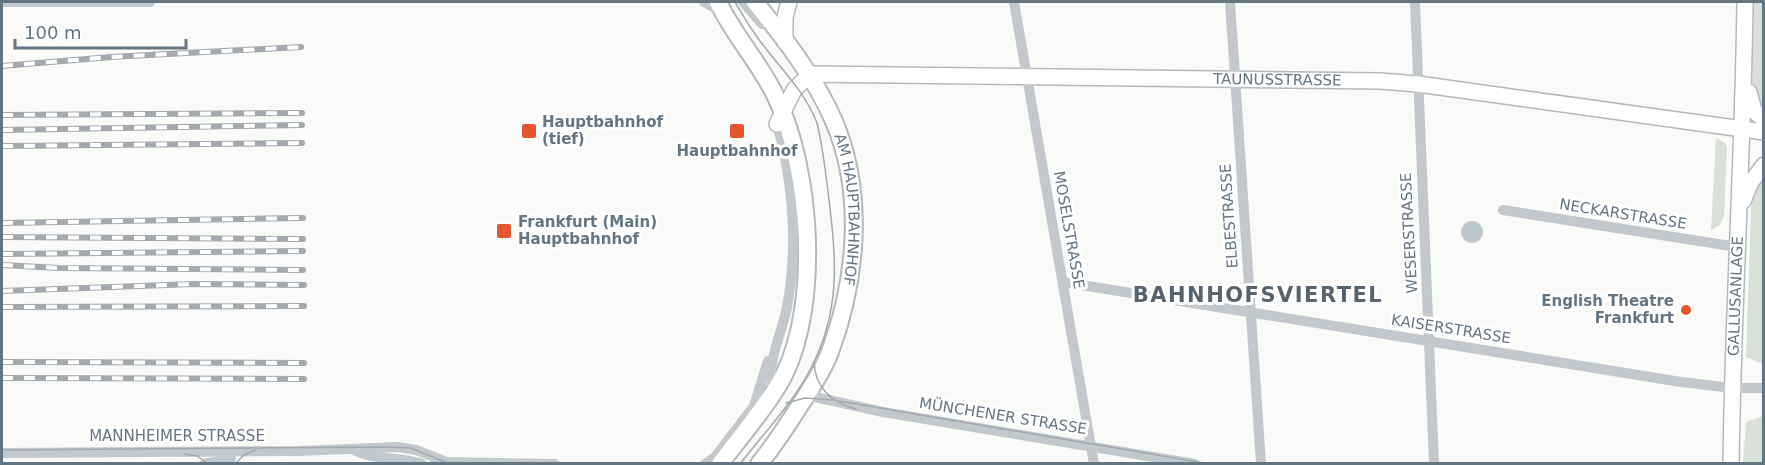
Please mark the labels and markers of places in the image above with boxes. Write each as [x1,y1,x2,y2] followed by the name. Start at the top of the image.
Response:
[542,113,663,148] place label: Hauptbahnhof (tief)
[520,122,538,140] marker: Hauptbahnhof (tief)
[728,122,746,140] marker: Hauptbahnhof
[677,142,798,160] place label: Hauptbahnhof
[518,213,657,248] place label: Frankfurt (Main) Hauptbahnhof
[495,222,513,240] marker: Frankfurt (Main) Hauptbahnhof
[1541,292,1674,327] place label: English Theatre Frankfurt
[1679,303,1693,317] marker: English Theatre Frankfurt

